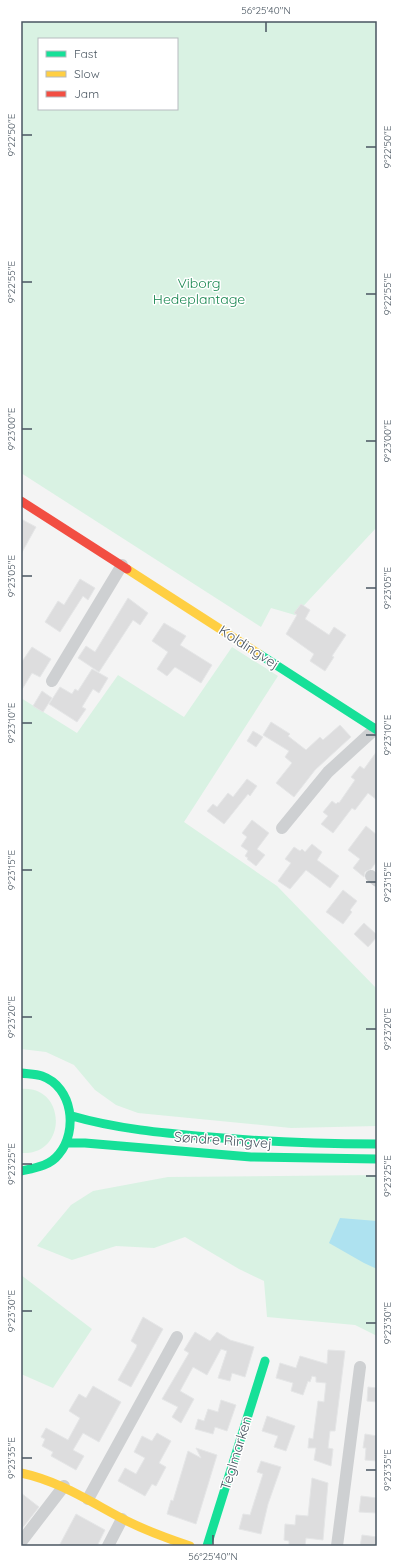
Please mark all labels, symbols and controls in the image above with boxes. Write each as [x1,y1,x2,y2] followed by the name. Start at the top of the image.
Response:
[241,4,291,17] text: 56°25'40"N
[38,38,178,110] legend
[74,46,98,61] text: Fast
[74,66,100,81] text: Slow
[74,86,99,101] text: Jam
[5,113,18,156] text: 9°22'50"E
[381,125,394,168] text: 9°22'50"E
[5,261,18,303] text: 9°22'55"E
[381,273,394,315] text: 9°22'55"E
[153,274,245,308] park label: Viborg Hedeplantage
[5,407,18,451] text: 9°23'00"E
[381,419,394,463] text: 9°23'00"E
[5,554,18,597] text: 9°23'05"E
[381,566,394,609] text: 9°23'05"E
[216,621,282,673] street label: Koldingvej
[5,702,18,743] text: 9°23'10"E
[381,714,394,755] text: 9°23'10"E
[5,850,18,890] text: 9°23'15"E
[381,862,394,902] text: 9°23'15"E
[5,995,18,1038] text: 9°23'20"E
[381,1007,394,1050] text: 9°23'20"E
[174,1128,272,1152] street label: Søndre Ringvej
[5,1143,18,1185] text: 9°23'25"E
[381,1155,394,1197] text: 9°23'25"E
[5,1290,18,1332] text: 9°23'30"E
[381,1302,394,1344] text: 9°23'30"E
[216,1414,256,1492] street label: Teglmarken
[5,1437,18,1479] text: 9°23'35"E
[381,1449,394,1491] text: 9°23'35"E
[188,1550,238,1563] text: 56°25'40"N

